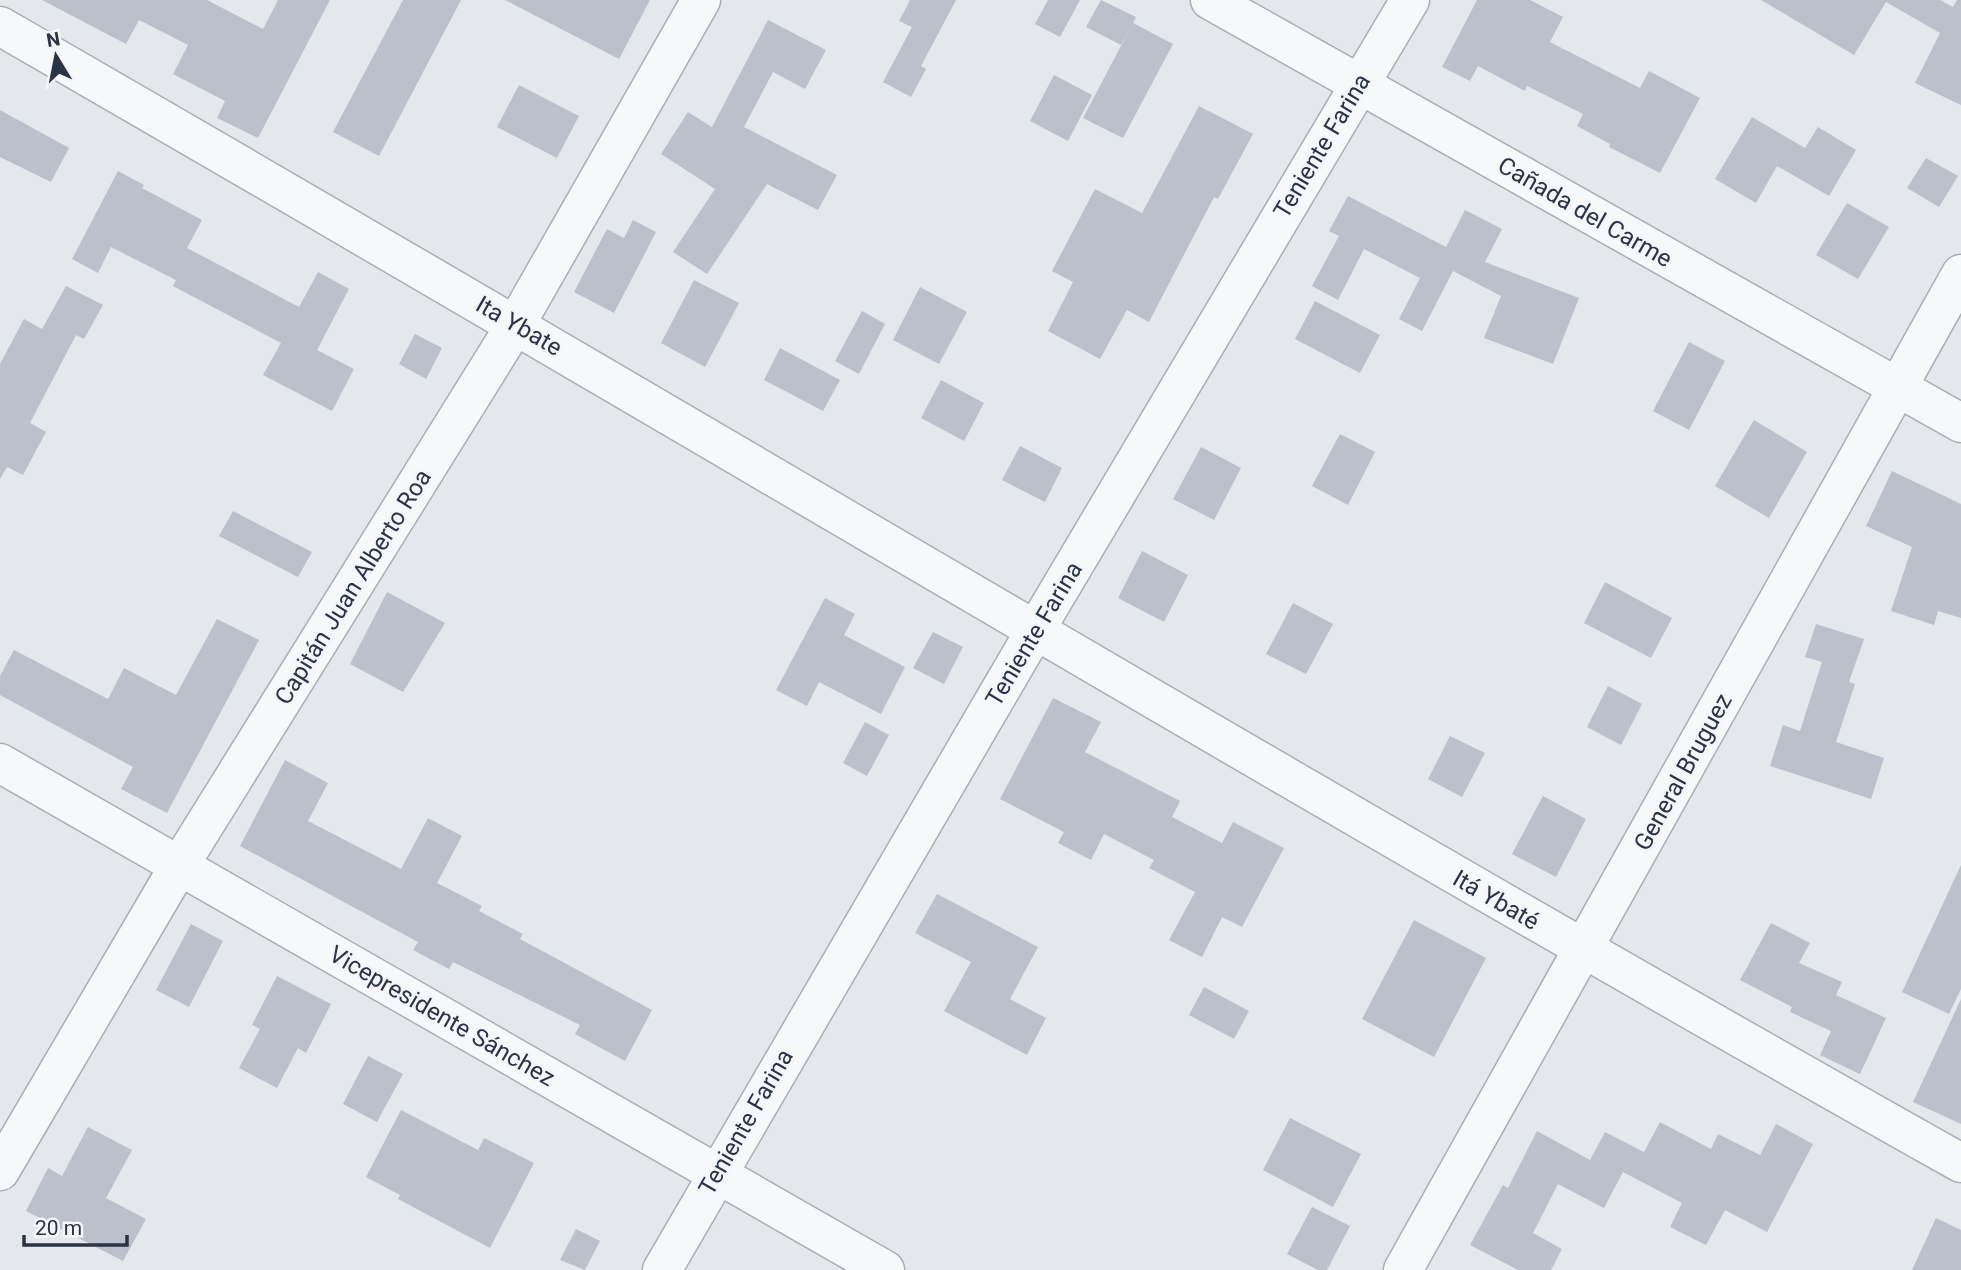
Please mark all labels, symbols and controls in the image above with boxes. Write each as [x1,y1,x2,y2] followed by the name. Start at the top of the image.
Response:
[21,21,91,91] north arrow
[45,27,62,52] text: N
[1268,69,1376,223] street label: Teniente Farina
[1493,151,1677,273] street label: Cañada del Carme
[471,290,567,362] street label: Ita Ybate
[269,464,437,710] street label: Capitán Juan Alberto Roa
[980,557,1088,711] street label: Teniente Farina
[1628,689,1738,855] street label: General Bruguez
[1448,864,1544,936] street label: Itá Ybaté
[324,940,560,1092] street label: Vicepresidente Sánchez
[693,1044,799,1200] street label: Teniente Farina
[24,1204,128,1248] scale bar
[35,1216,82,1240] text: 20 m

